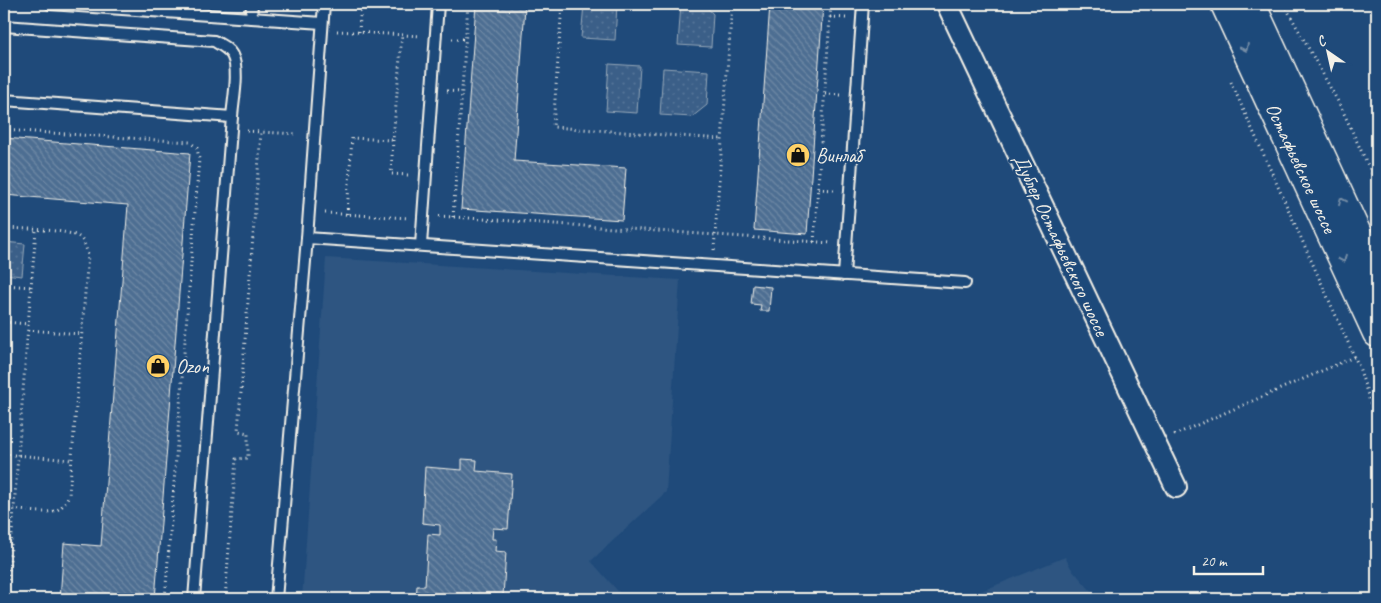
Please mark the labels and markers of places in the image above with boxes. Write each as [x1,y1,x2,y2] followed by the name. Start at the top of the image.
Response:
[785,142,811,168] shop icon: Винлаб
[816,143,866,168] place label: Винлаб
[145,353,171,379] shop icon: Ozon
[176,354,210,379] place label: Ozon

